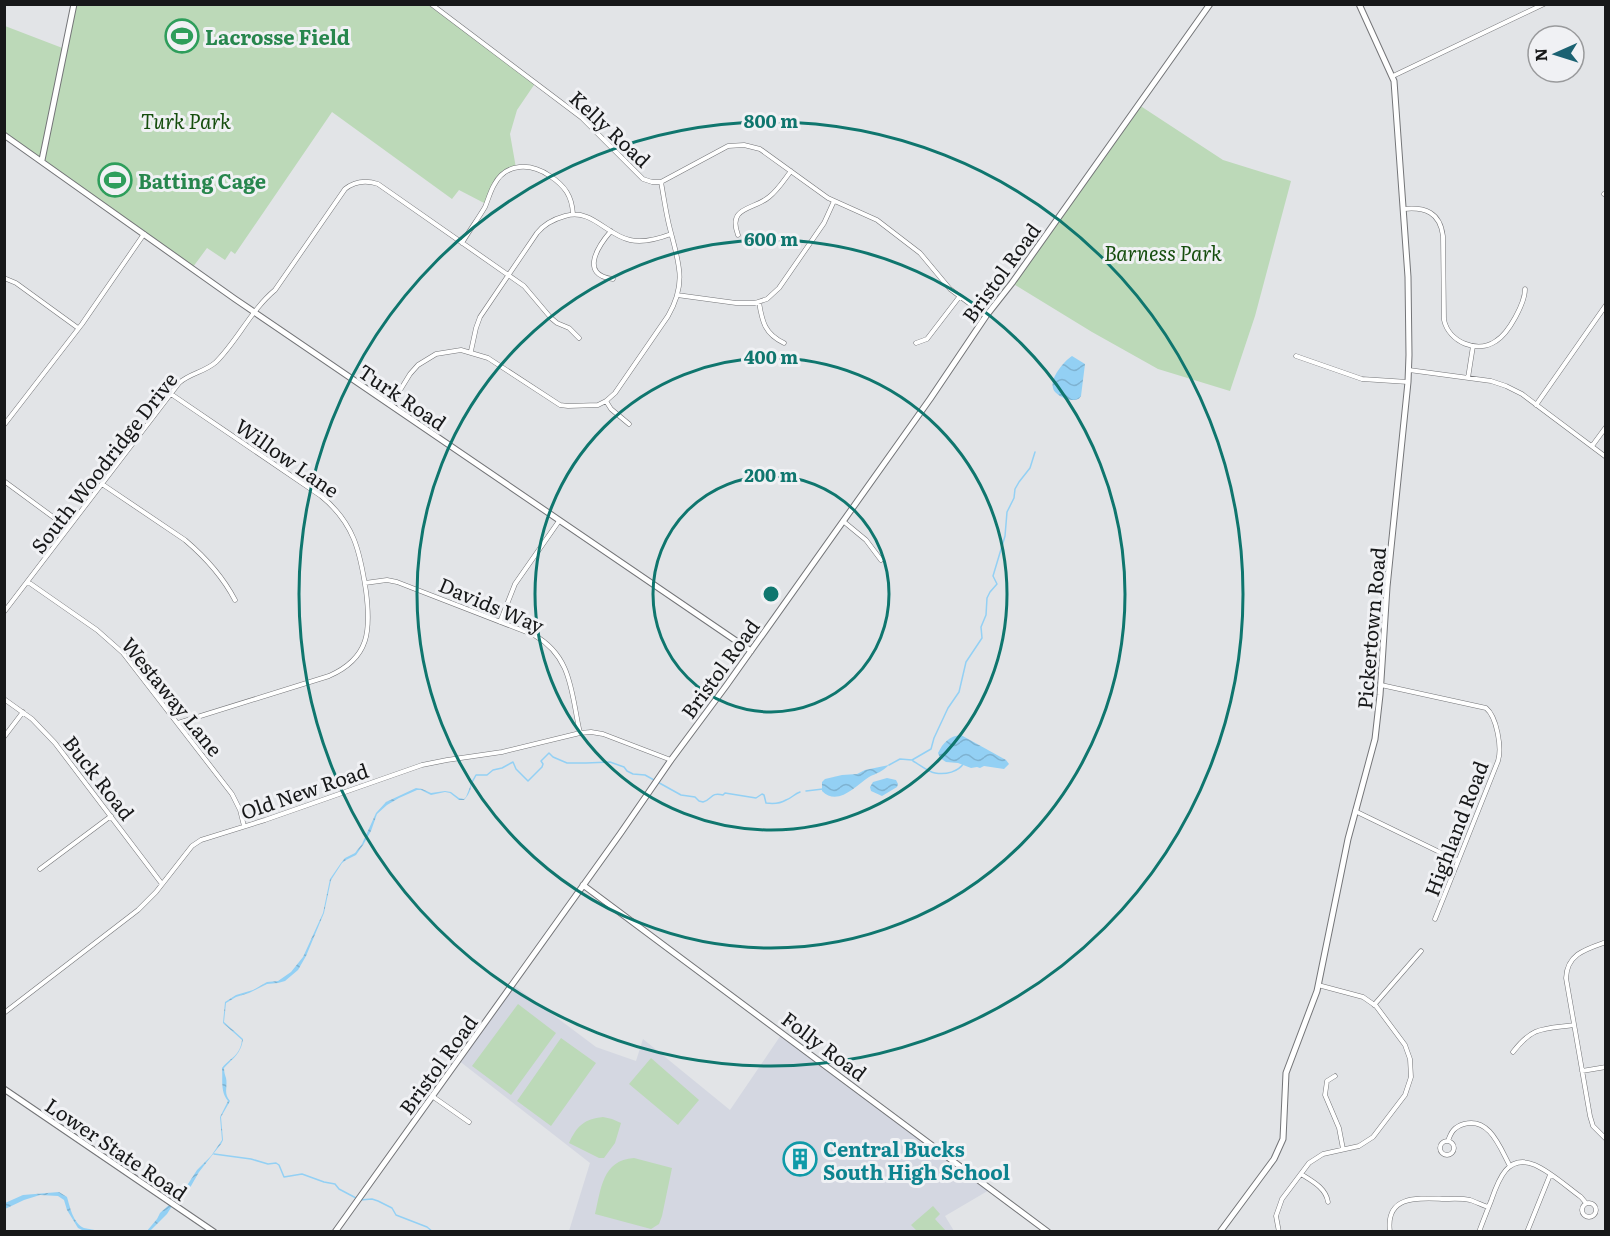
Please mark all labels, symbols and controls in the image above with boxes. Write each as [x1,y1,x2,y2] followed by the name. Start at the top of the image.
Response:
[164,18,200,54] sports icon: Lacrosse Field
[205,21,350,51] place label: Lacrosse Field
[1526,24,1586,84] north arrow
[1528,47,1552,62] text: N
[564,82,658,174] street label: Kelly Road
[141,105,231,135] park label: Turk Park
[744,107,798,134] text: 800 m
[97,162,133,198] sports icon: Batting Cage
[138,165,266,195] place label: Batting Cage
[954,216,1046,328] street label: Bristol Road
[744,225,798,252] text: 600 m
[1104,237,1222,267] park label: Barness Park
[744,343,798,370] text: 400 m
[353,355,453,437] street label: Turk Road
[23,365,183,559] street label: South Woodridge Drive
[230,410,346,504] street label: Willow Lane
[744,461,798,488] text: 200 m
[1348,546,1392,710] street label: Pickertown Road
[435,568,550,640] street label: Davids Way
[761,584,781,604] centre of rings
[673,612,765,724] street label: Bristol Road
[115,630,231,762] street label: Westaway Lane
[57,728,143,826] street label: Buck Road
[236,754,372,826] street label: Old New Road
[1415,756,1495,900] street label: Highland Road
[776,1003,874,1087] street label: Folly Road
[391,1008,483,1120] street label: Bristol Road
[40,1089,194,1207] street label: Lower State Road
[823,1133,1010,1186] place label: Central Bucks South High School
[782,1141,818,1177] building icon: Central Bucks South High School

